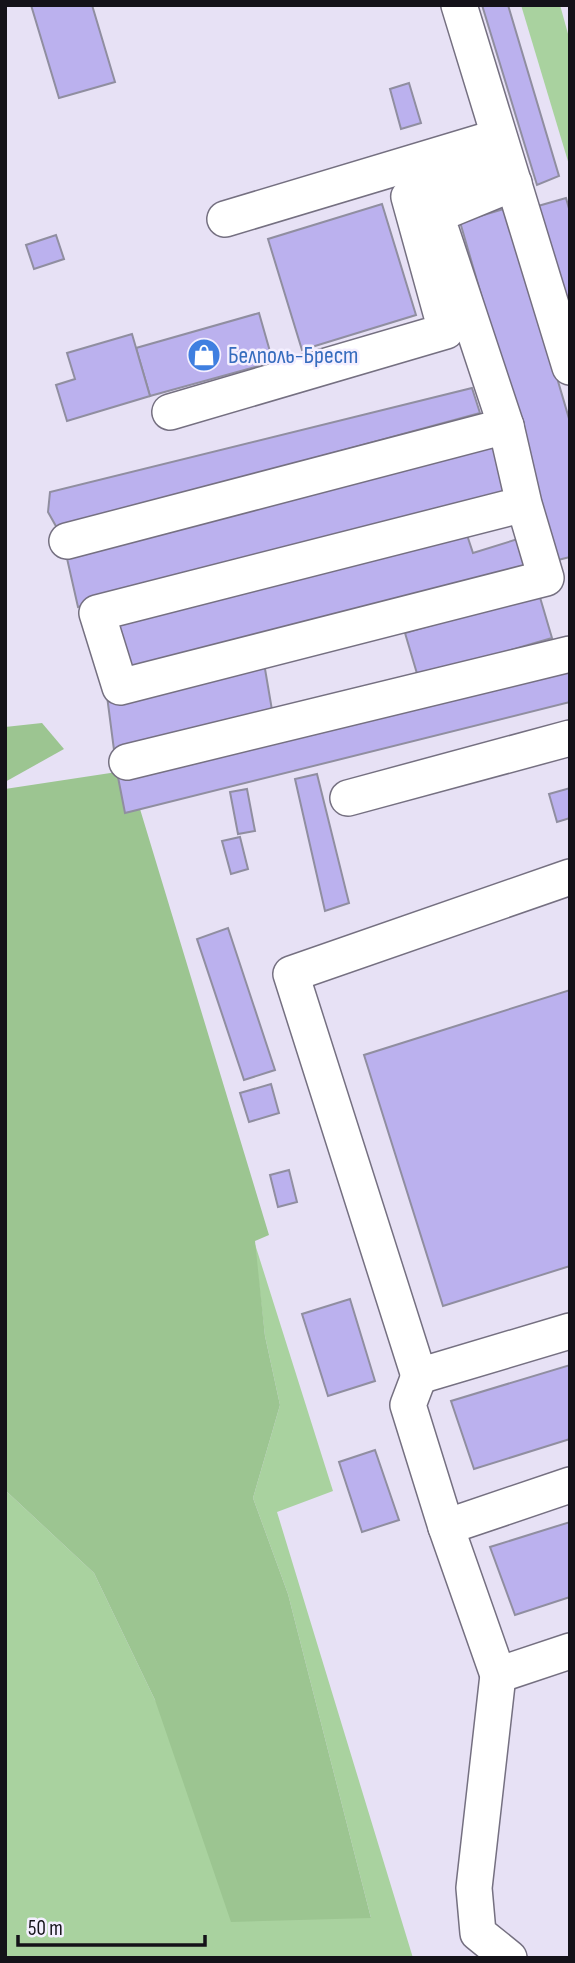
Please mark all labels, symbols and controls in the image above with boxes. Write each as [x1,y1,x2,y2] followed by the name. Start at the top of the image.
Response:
[185,336,223,374] shop icon: Белполь-Брест
[228,341,359,370] place label: Белполь-Брест
[18,1904,205,1948] scale bar
[28,1916,63,1941] text: 50 m

